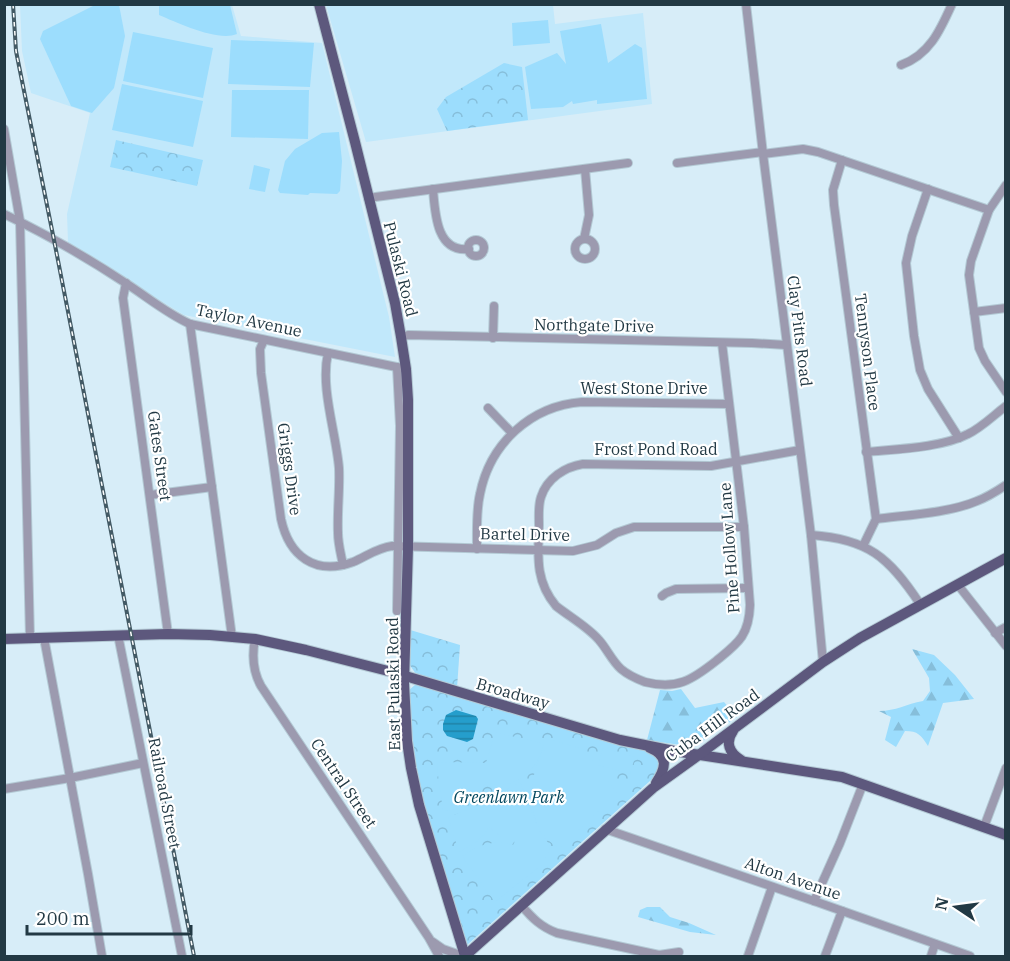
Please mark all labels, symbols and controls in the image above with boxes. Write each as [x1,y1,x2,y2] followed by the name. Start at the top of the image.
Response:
[380,219,423,319] street label: Pulaski Road
[783,274,817,388] street label: Clay Pitts Road
[851,292,885,412] street label: Tennyson Place
[194,299,304,341] street label: Taylor Avenue
[534,314,654,336] street label: Northgate Drive
[580,378,708,398] street label: West Stone Drive
[144,410,176,503] street label: Gates Street
[274,422,306,516] street label: Griggs Drive
[594,439,718,459] street label: Frost Pond Road
[714,482,744,614] street label: Pine Hollow Lane
[480,523,570,545] street label: Bartel Drive
[382,617,404,751] street label: East Pulaski Road
[474,673,552,713] street label: Broadway
[661,684,763,766] street label: Cuba Hill Road
[307,734,382,832] street label: Central Street
[144,736,186,851] street label: Railroad Street
[453,787,565,807] park label: Greenlawn Park
[742,852,844,904] street label: Alton Avenue
[926,877,986,937] north arrow
[930,895,953,912] text: N
[27,898,190,936] scale bar
[36,907,90,930] text: 200 m

